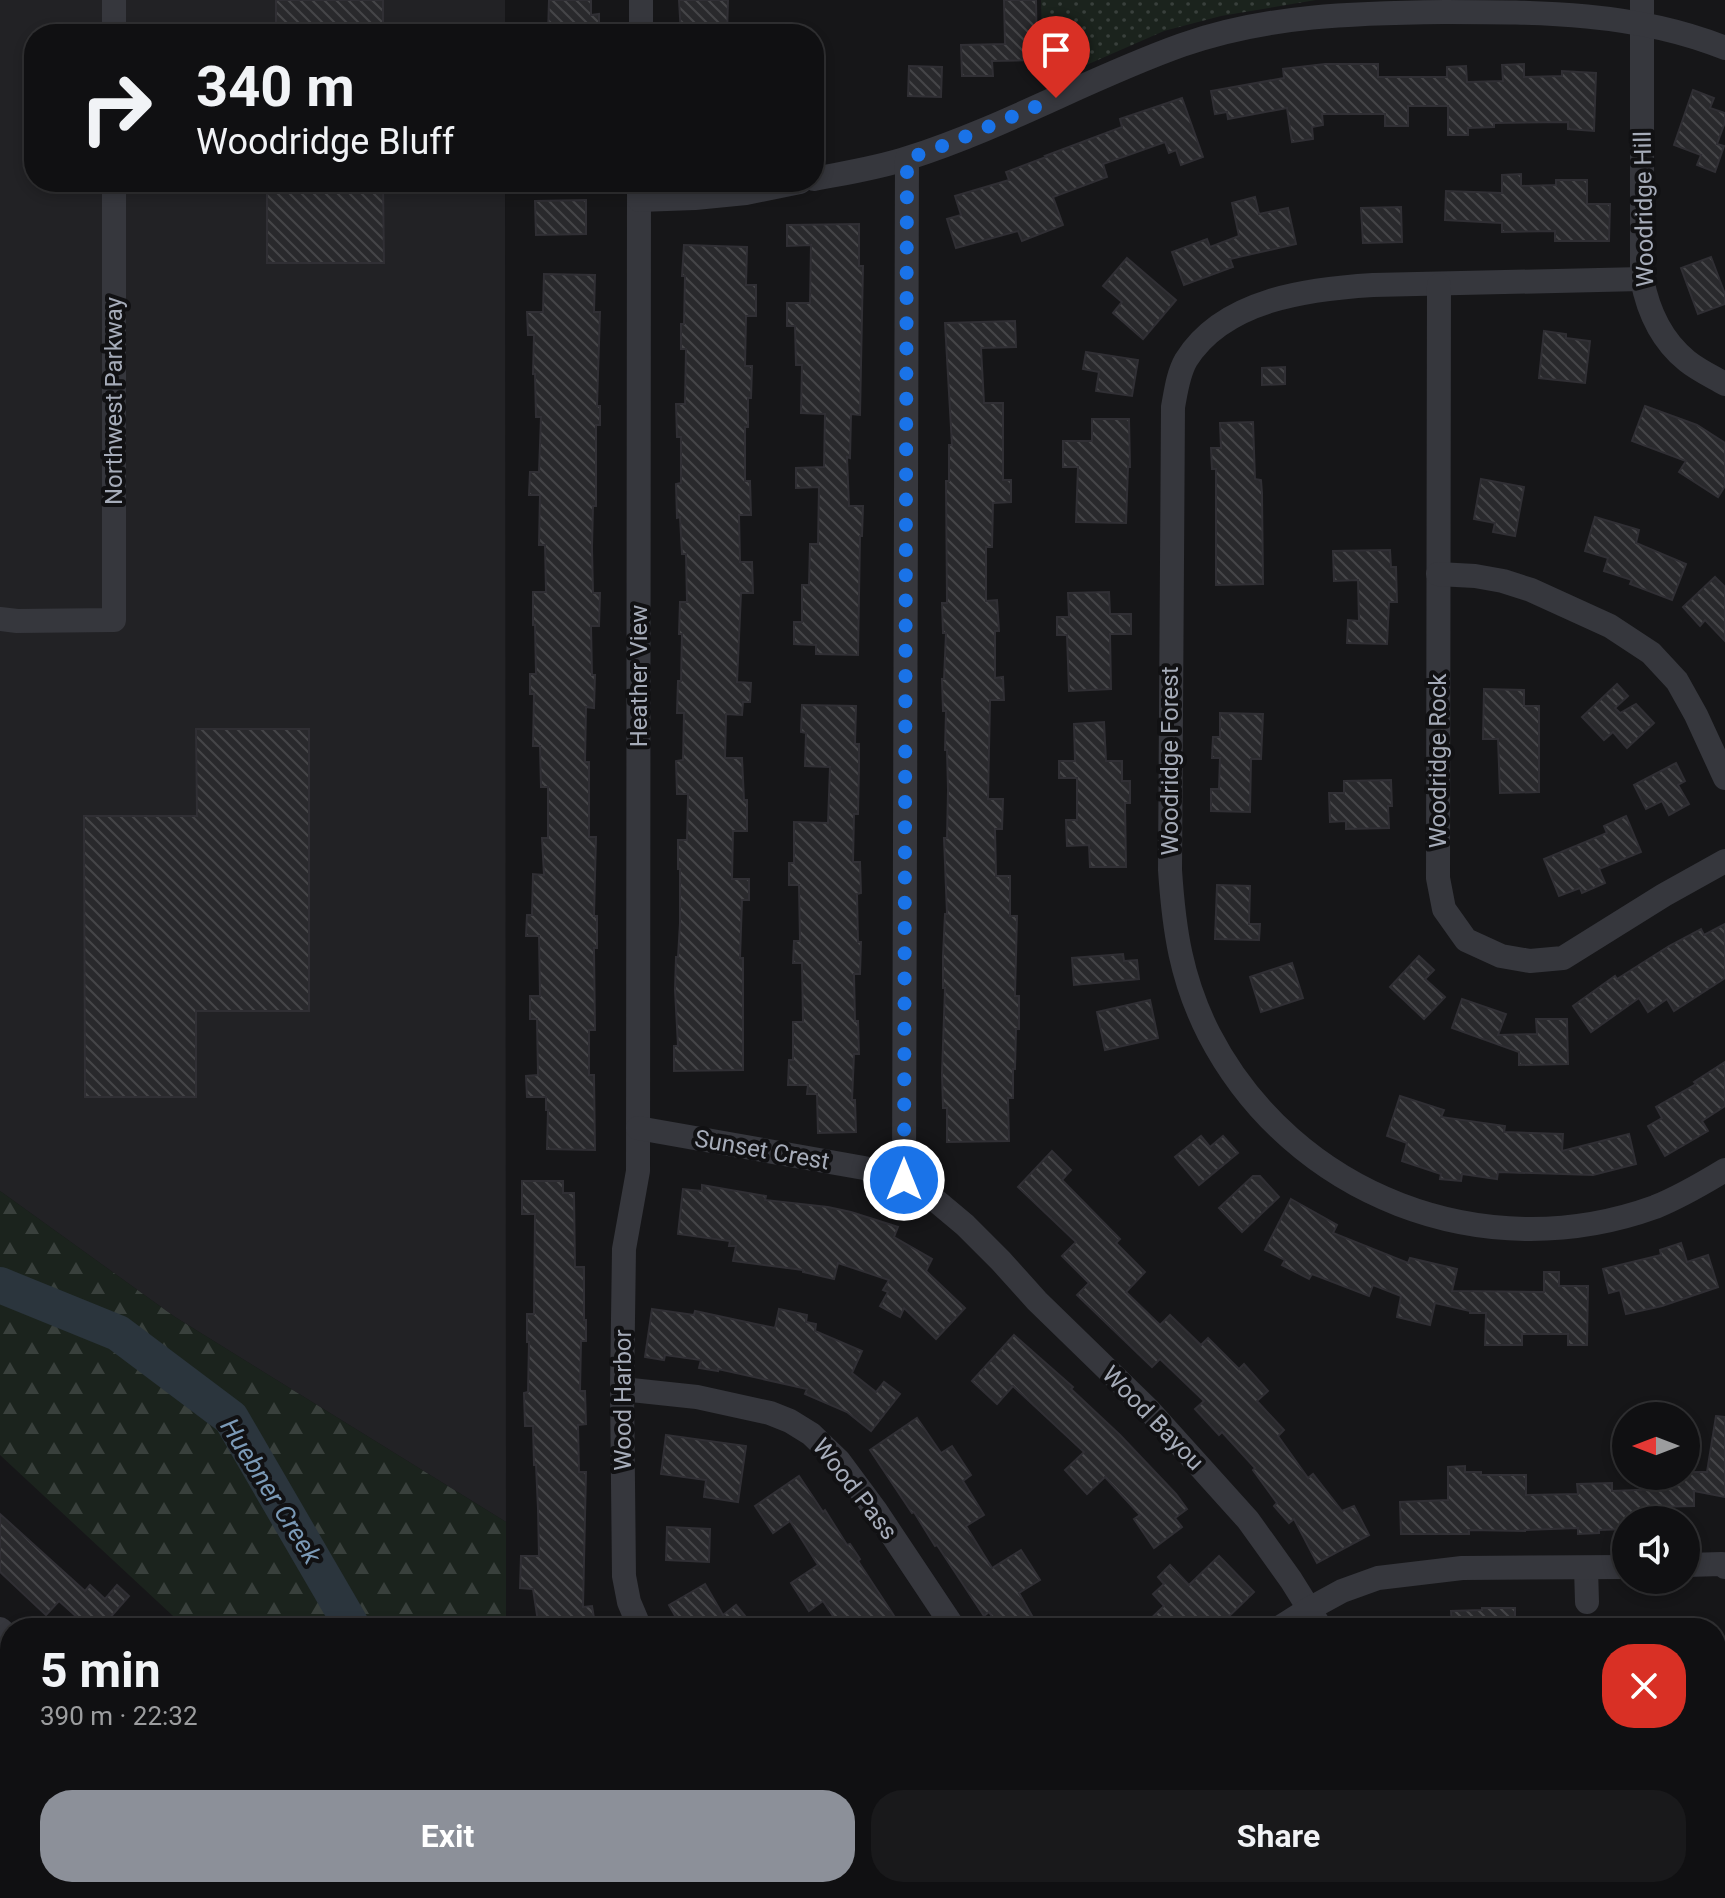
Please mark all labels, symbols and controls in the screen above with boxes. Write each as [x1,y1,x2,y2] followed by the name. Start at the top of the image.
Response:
[1022,16,1090,98] pin
[1034,28,1078,72] icon: arrive
[196,54,355,120] text: 340 m
[64,56,168,160] icon: right
[196,121,454,163] text: Woodridge Bluff
[1629,131,1659,287] street label: Woodridge Hill
[100,296,128,505] street label: Northwest Parkway
[625,605,653,747] street label: Heather View
[1156,666,1184,856] street label: Woodridge Forest
[1424,673,1452,848] street label: Woodridge Rock
[693,1124,832,1176] street label: Sunset Crest
[862,1138,946,1222] position arrow
[609,1329,637,1471] street label: Wood Harbor
[1096,1360,1210,1476] street label: Wood Bayou
[1612,1402,1700,1490] north arrow
[1612,1402,1700,1594] map controls
[214,1413,328,1570] water label: Huebner Creek
[807,1433,903,1545] street label: Wood Pass
[1612,1506,1700,1594] button: sound
[40,1642,161,1699] text: 5 min
[1602,1644,1686,1728] button: close
[40,1701,198,1731] text: 390 m · 22:32
[40,1790,855,1882] button: Exit
[871,1790,1686,1882] button: Share

